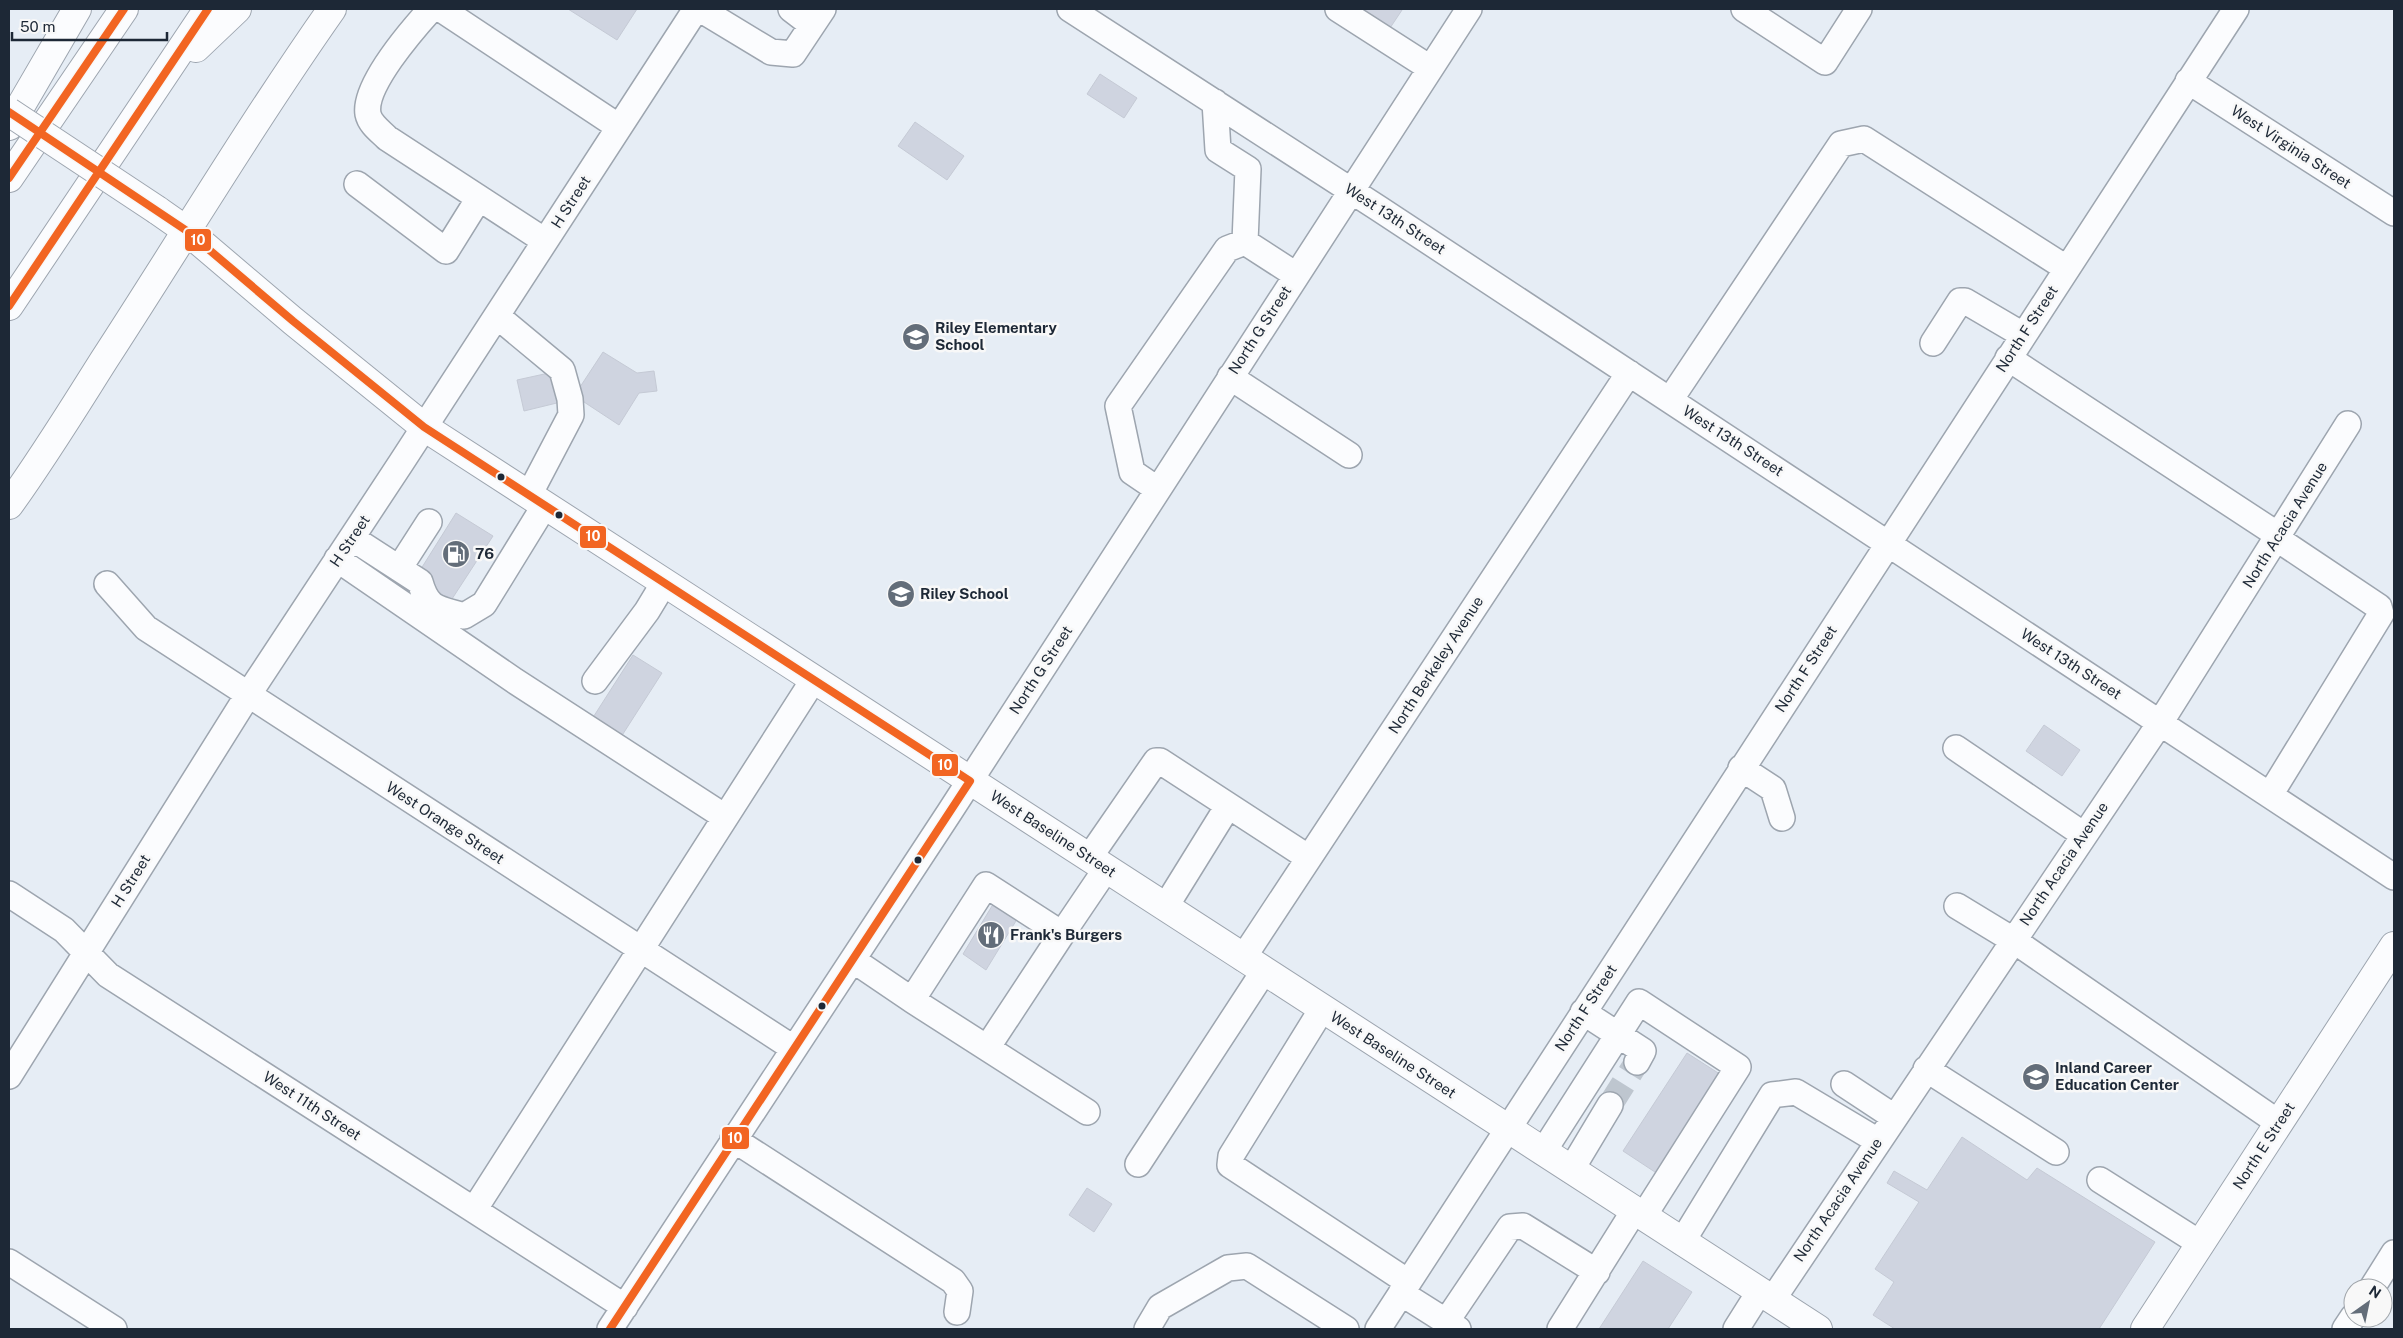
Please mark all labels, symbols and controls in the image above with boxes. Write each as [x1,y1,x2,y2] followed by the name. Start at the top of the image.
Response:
[12,10,168,42] scale bar
[20,18,55,35] text: 50 m
[2228,101,2354,192] street label: West Virginia Street
[547,172,594,231] street label: H Street
[1342,180,1449,258] street label: West 13th Street
[184,228,212,252] line badge: 10
[190,232,206,248] text: 10
[1225,282,1295,377] street label: North G Street
[1992,282,2061,375] street label: North F Street
[935,319,1057,353] place label: Riley Elementary School
[901,322,931,352] school or university icon: Riley Elementary School
[1680,402,1787,480] street label: West 13th Street
[2239,459,2330,591] street label: North Acacia Avenue
[496,472,506,482] unlabelled marker
[554,510,564,520] unlabelled marker
[326,511,373,570] street label: H Street
[579,525,607,549] line badge: 10
[585,528,601,544] text: 10
[441,539,471,569] fuel station icon: 76
[475,545,494,562] place label: 76
[886,579,916,609] school or university icon: Riley School
[920,585,1009,602] place label: Riley School
[1385,593,1486,737] street label: North Berkeley Avenue
[1006,622,1076,717] street label: North G Street
[1771,622,1840,715] street label: North F Street
[2018,625,2125,703] street label: West 13th Street
[931,753,959,777] line badge: 10
[937,757,953,773] text: 10
[383,778,508,867] street label: West Orange Street
[987,787,1119,881] street label: West Baseline Street
[2016,799,2111,929] street label: North Acacia Avenue
[108,851,153,910] street label: H Street
[913,855,923,865] unlabelled marker
[976,920,1006,950] restaurant icon: Frank's Burgers
[1010,926,1122,943] place label: Frank's Burgers
[1551,961,1620,1054] street label: North F Street
[817,1001,827,1011] unlabelled marker
[1327,1008,1459,1102] street label: West Baseline Street
[2055,1059,2179,1093] place label: Inland Career Education Center
[2021,1062,2051,1092] school or university icon: Inland Career Education Center
[260,1068,364,1144] street label: West 11th Street
[2229,1099,2298,1192] street label: North E Street
[721,1126,750,1150] line badge: 10
[727,1130,743,1146] text: 10
[1790,1135,1885,1265] street label: North Acacia Avenue
[2343,1278,2393,1328] north arrow
[2366,1282,2384,1302] text: N

